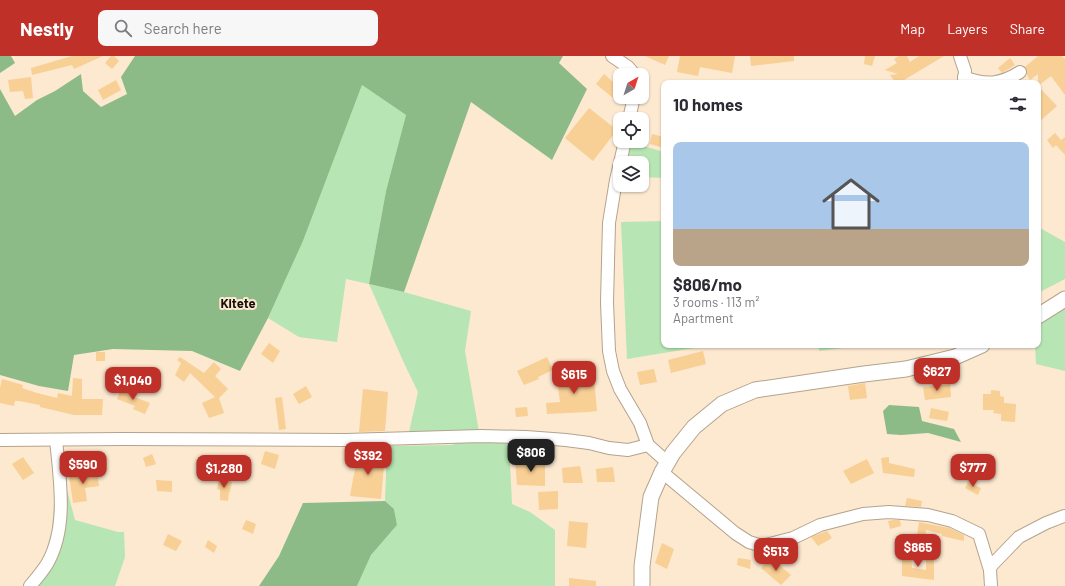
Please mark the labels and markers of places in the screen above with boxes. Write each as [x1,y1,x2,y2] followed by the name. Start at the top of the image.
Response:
[913,358,961,392] pin: $627
[550,361,598,395] pin: $615
[100,367,166,401] pin: $1,040
[507,439,555,473] pin: $806
[344,442,392,476] pin: $392
[59,451,107,485] pin: $590
[949,454,997,488] pin: $777
[191,455,257,489] pin: $1,280
[894,534,942,568] pin: $865
[752,538,800,572] pin: $513

